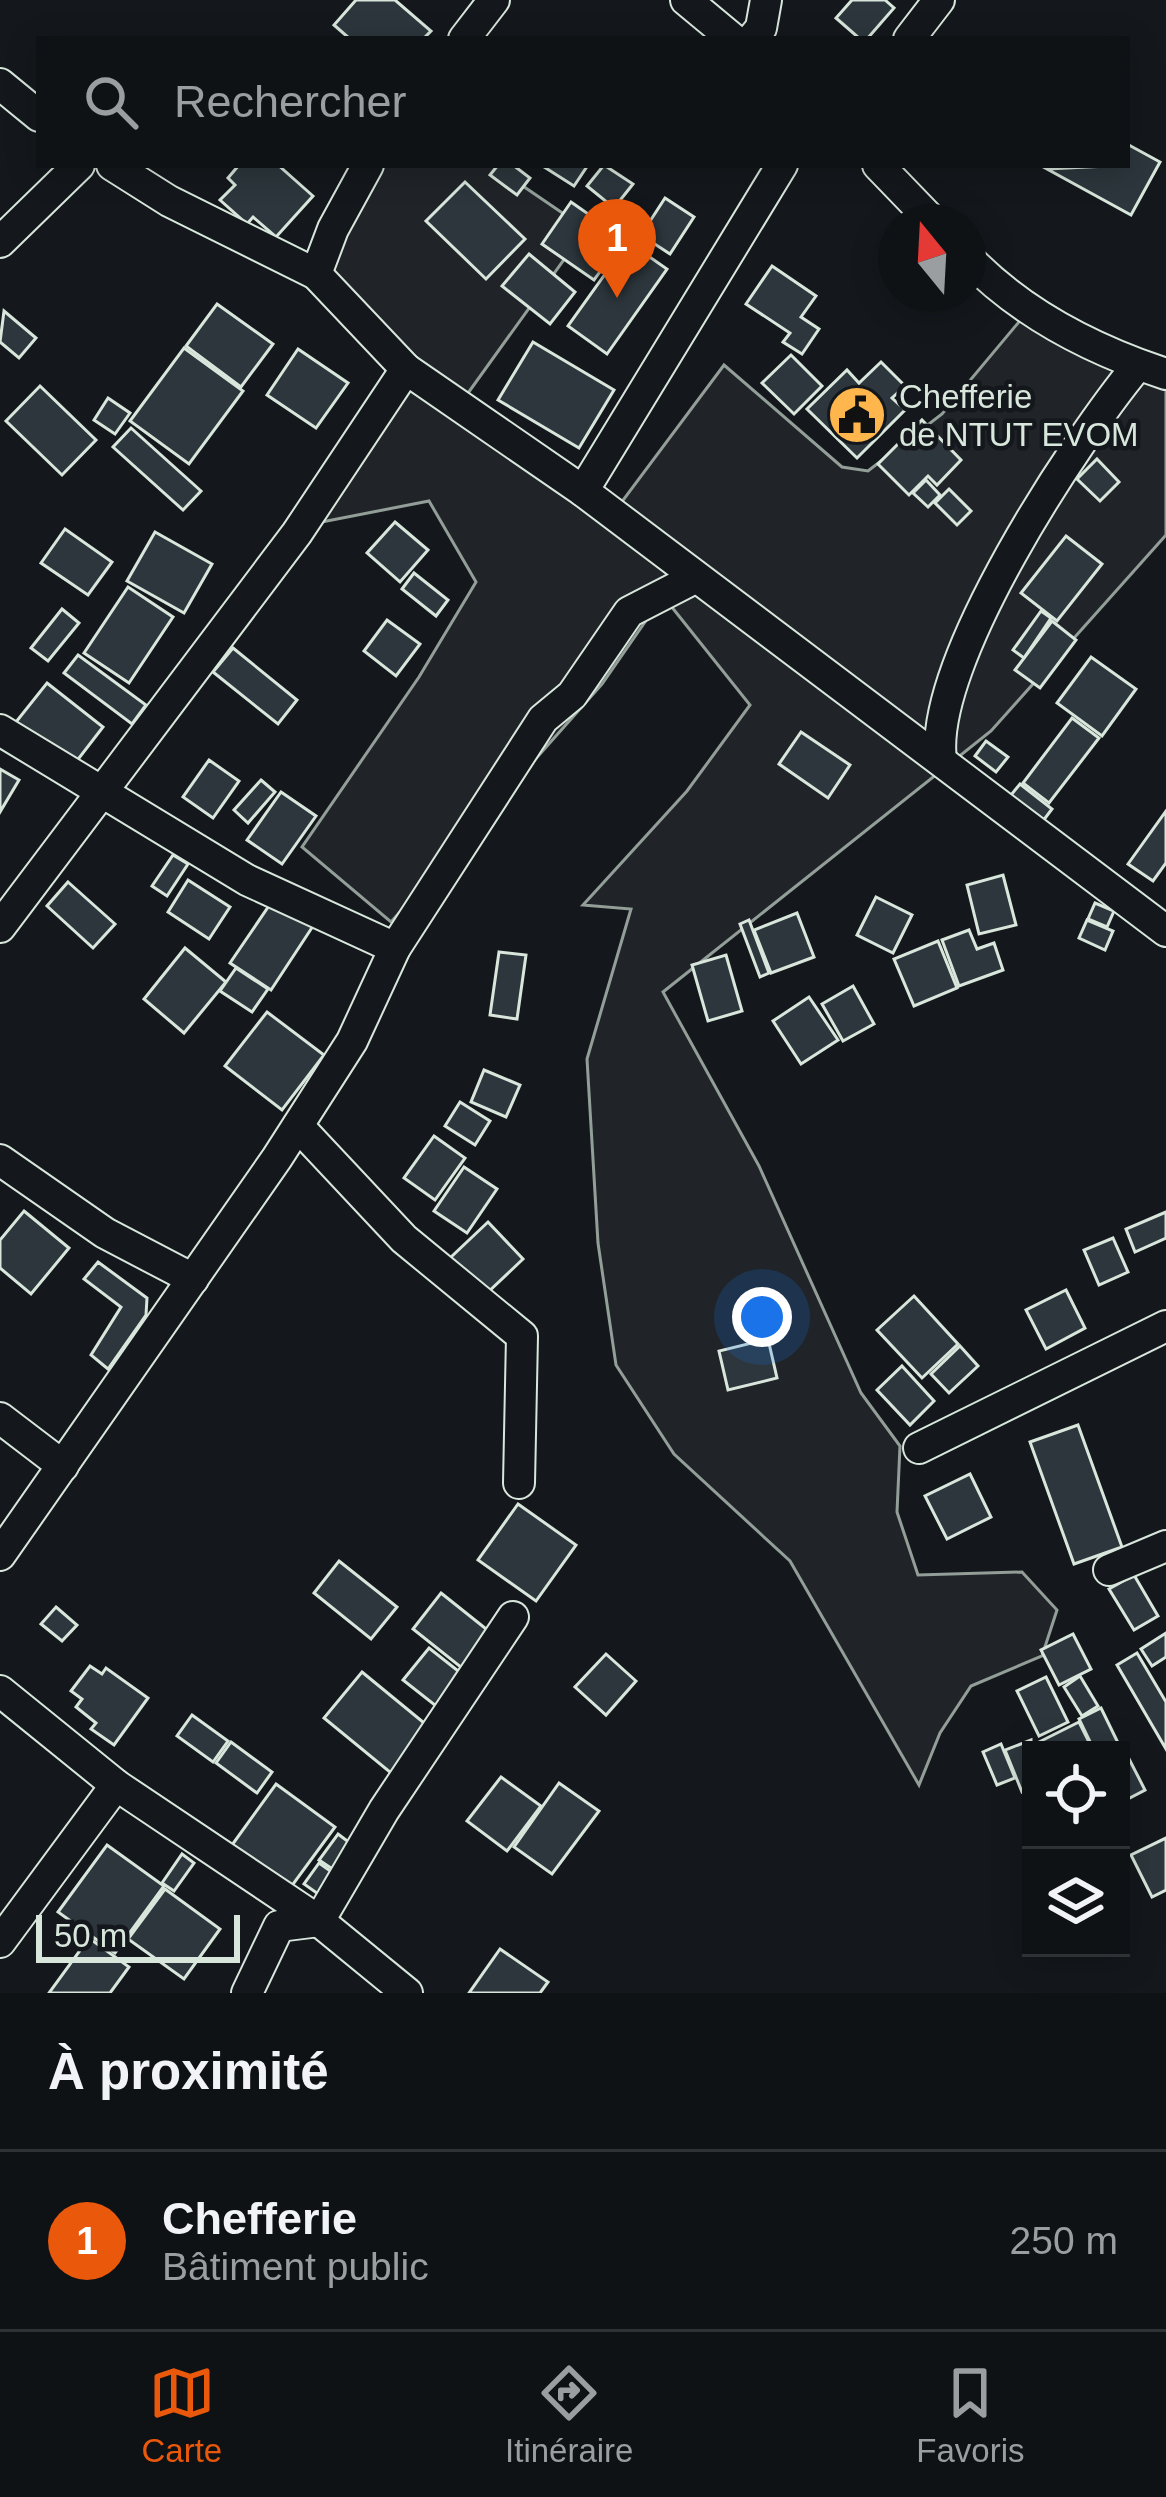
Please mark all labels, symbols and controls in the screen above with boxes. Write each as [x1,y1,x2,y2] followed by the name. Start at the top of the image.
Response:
[36,36,1130,168] search box
[78,69,144,135] icon: search
[174,76,407,127] text: Rechercher
[578,199,656,298] pin: 1
[878,204,986,312] north arrow
[899,378,1139,453] place label: Chefferie de NTUT EVOM
[826,384,888,446] public building icon: Chefferie de NTUT EVOM
[732,1287,792,1347] your location
[1022,1741,1130,1957] map controls
[1022,1741,1130,1849] button: locate
[1022,1849,1130,1957] button: layers
[36,1909,240,1962] scale bar
[54,1917,127,1954] text: 50 m
[48,2043,329,2100] text: À proximité
[162,2193,357,2244] text: Chefferie
[76,2219,98,2262] text: 1
[1010,2219,1118,2262] text: 250 m
[162,2245,429,2288] text: Bâtiment public
[141,2360,222,2470] tab: Carte
[505,2360,633,2470] tab: Itinéraire
[916,2360,1025,2470] tab: Favoris

